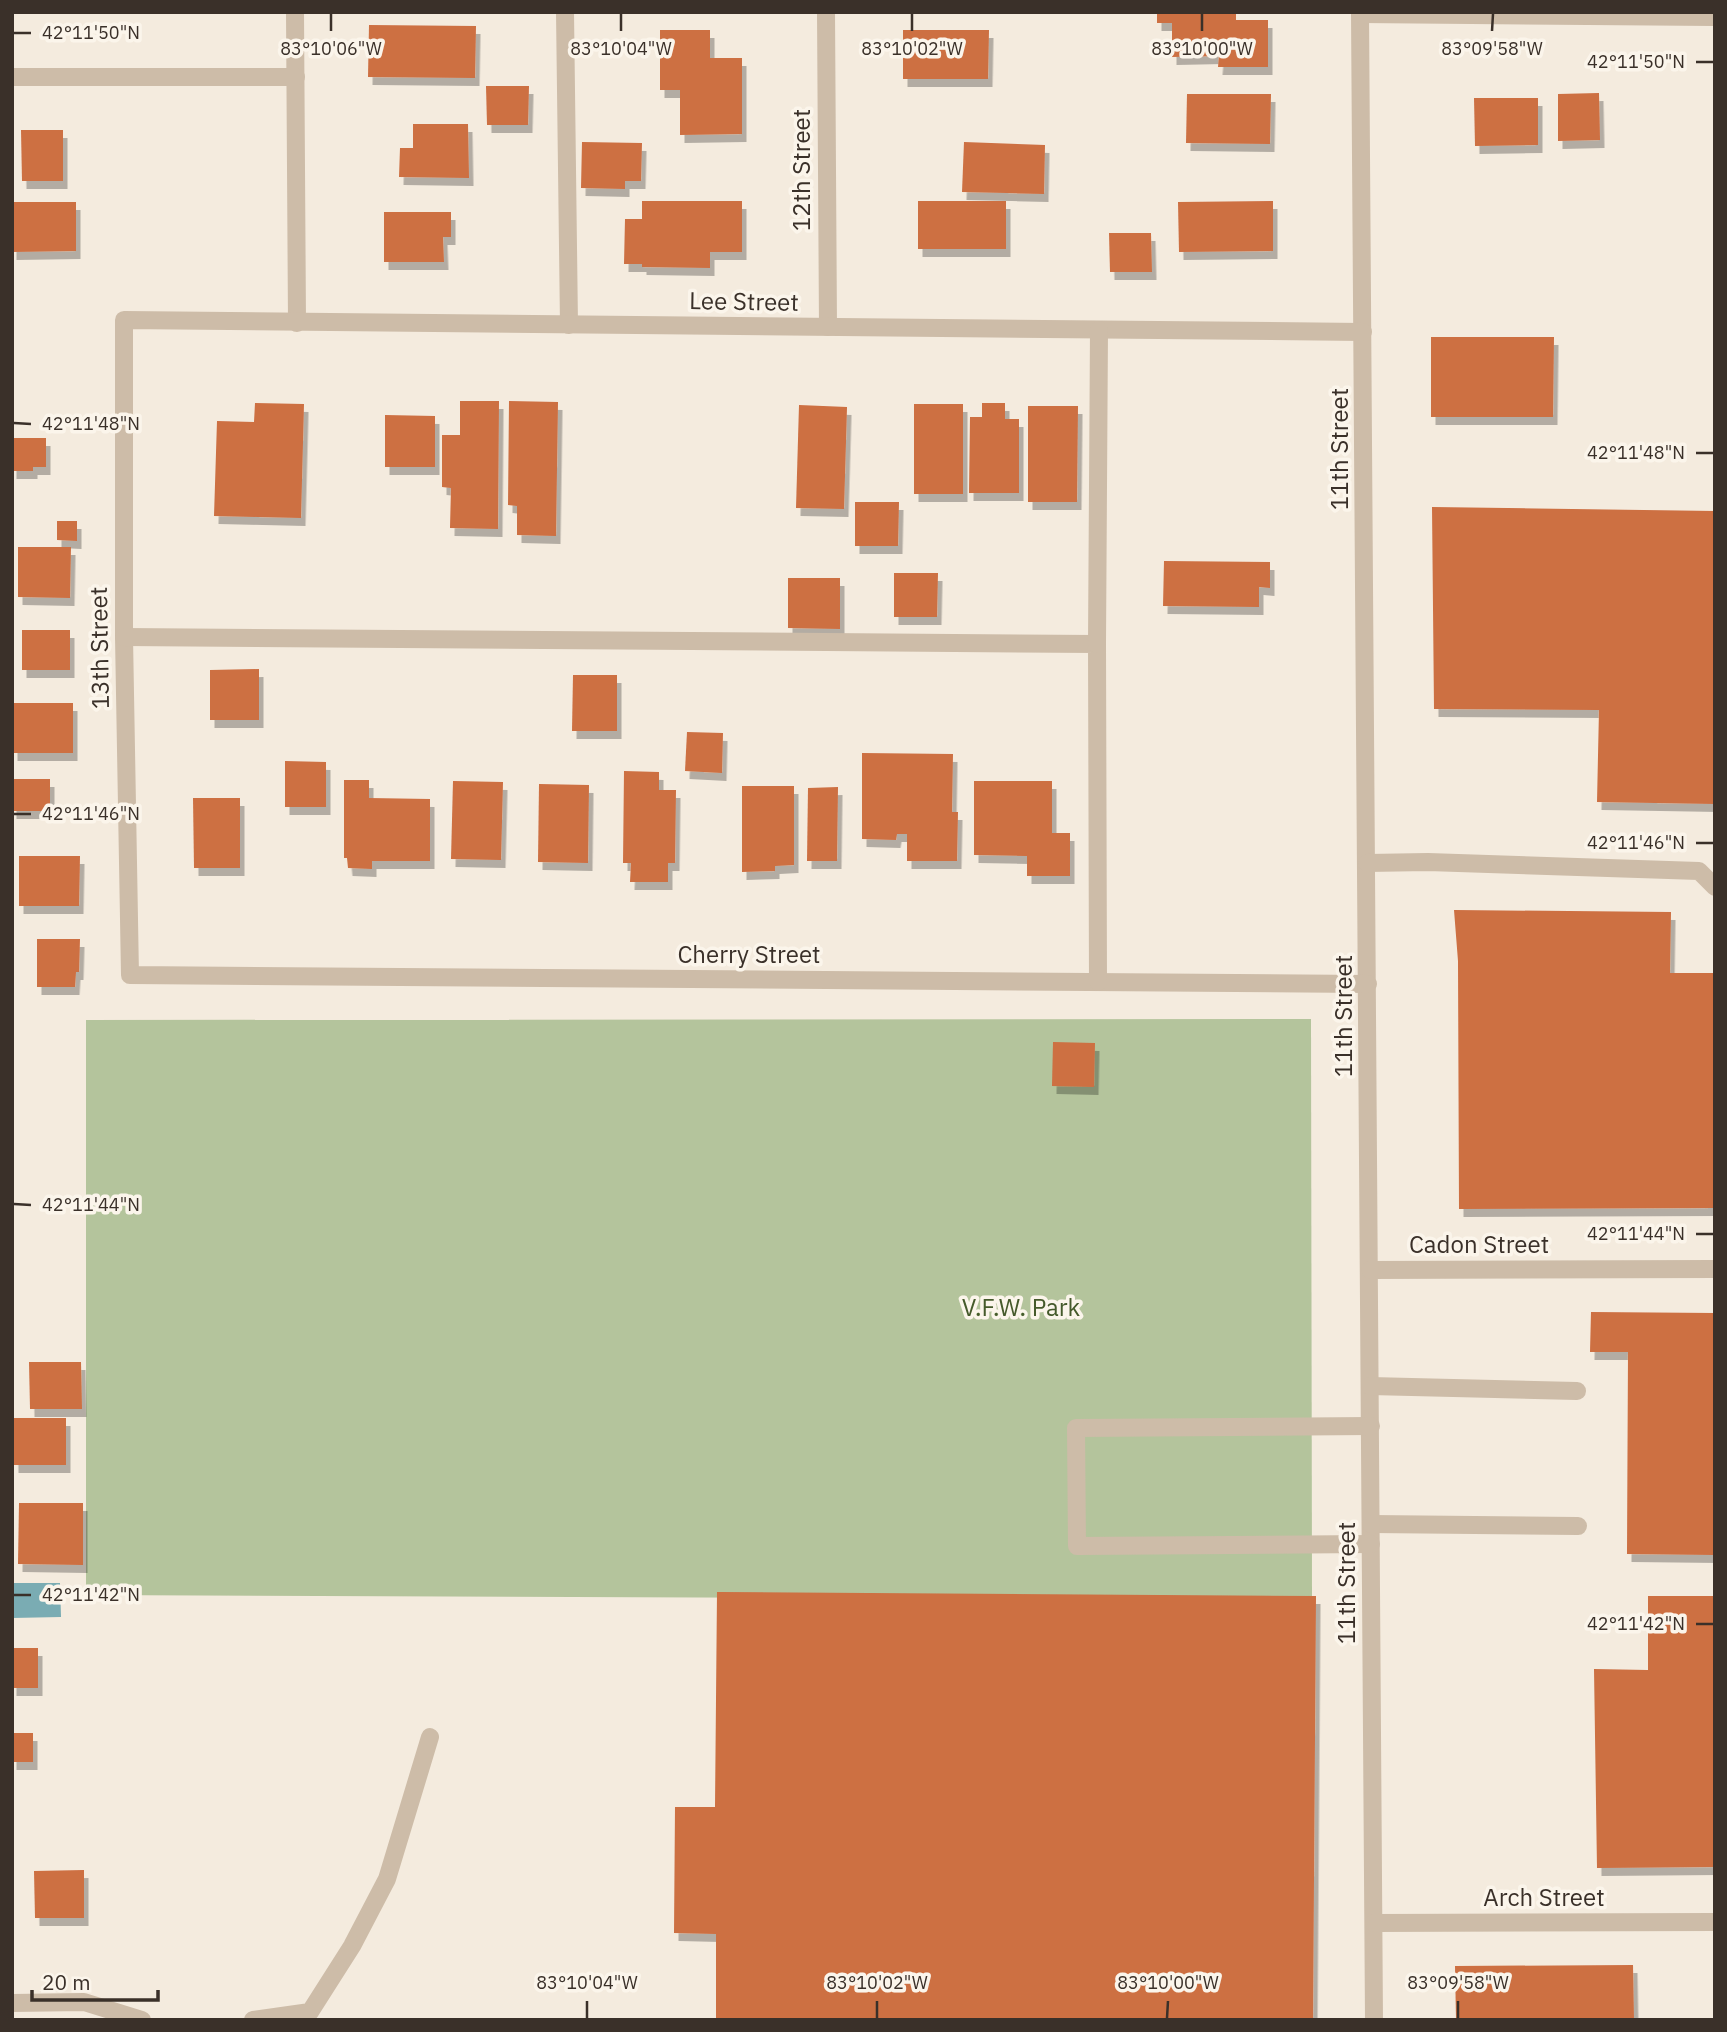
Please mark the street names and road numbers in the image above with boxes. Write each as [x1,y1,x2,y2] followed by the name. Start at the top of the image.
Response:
[785,109,817,231] street label: 12th Street
[689,284,799,318] street label: Lee Street
[1323,388,1355,510] street label: 11th Street
[82,587,116,709] street label: 13th Street
[677,938,821,970] street label: Cherry Street
[1327,955,1359,1077] street label: 11th Street
[1409,1228,1549,1260] street label: Cadon Street
[1330,1522,1362,1644] street label: 11th Street
[1483,1881,1605,1913] street label: Arch Street

